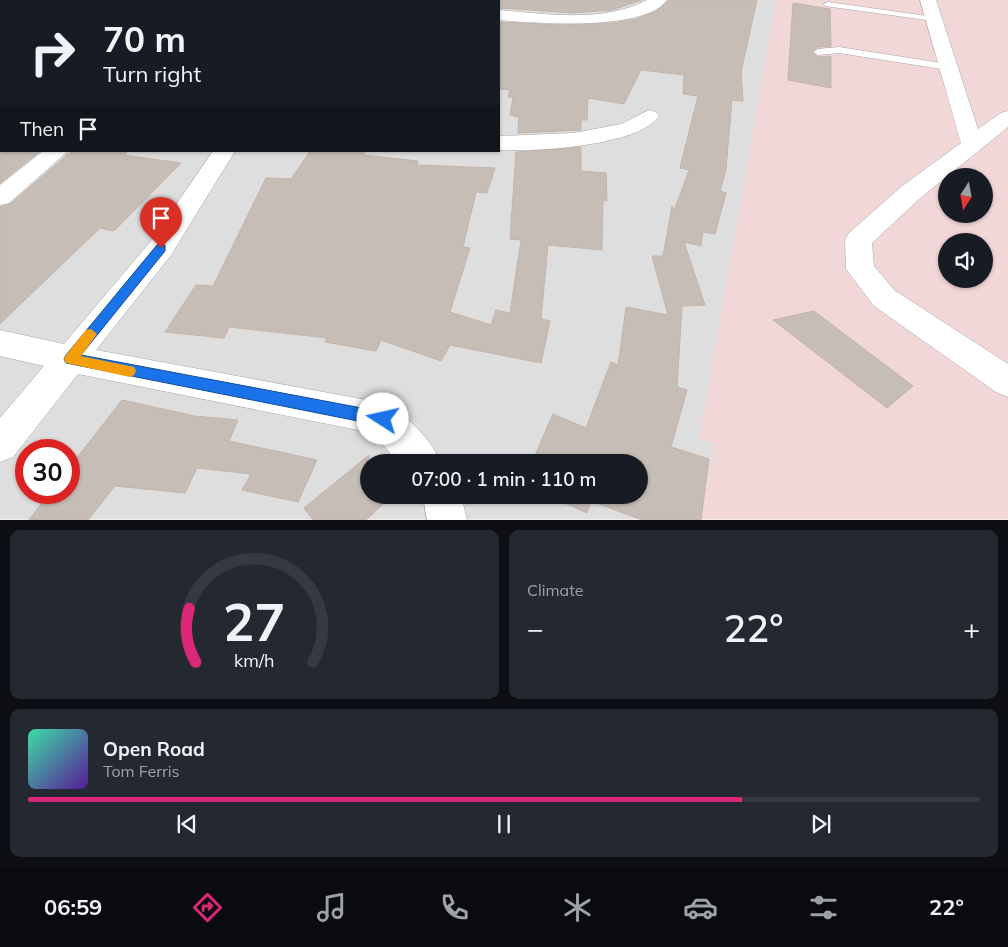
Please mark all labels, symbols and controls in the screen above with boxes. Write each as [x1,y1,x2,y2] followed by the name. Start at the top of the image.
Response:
[103,17,186,61] text: 70 m
[20,20,85,85] icon: right
[103,60,201,88] text: Turn right
[74,115,102,143] icon: arrive
[20,117,64,141] text: Then
[938,168,992,222] north arrow
[938,168,993,288] map controls
[140,197,182,248] pin
[147,204,175,232] icon: arrive
[938,233,993,288] button: sound
[356,392,408,444] position arrow
[15,439,80,504] speed limit sign: 30
[411,467,597,491] text: 07:00 · 1 min · 110 m
[527,580,583,600] text: Climate
[223,589,286,654] text: 27
[724,604,783,652] text: 22°
[527,611,544,646] text: −
[963,611,980,646] text: +
[234,649,275,671] text: km/h
[103,737,205,761] text: Open Road
[103,761,180,781] text: Tom Ferris
[173,810,201,838] icon: previous
[490,810,518,838] icon: pause
[807,810,835,838] icon: next
[190,890,225,925] icon: directions
[314,890,349,925] icon: music
[437,890,472,925] icon: phone
[560,890,595,925] icon: climate
[683,890,718,925] icon: car
[806,890,841,925] icon: filters
[44,893,102,921] text: 06:59
[929,893,964,921] text: 22°

